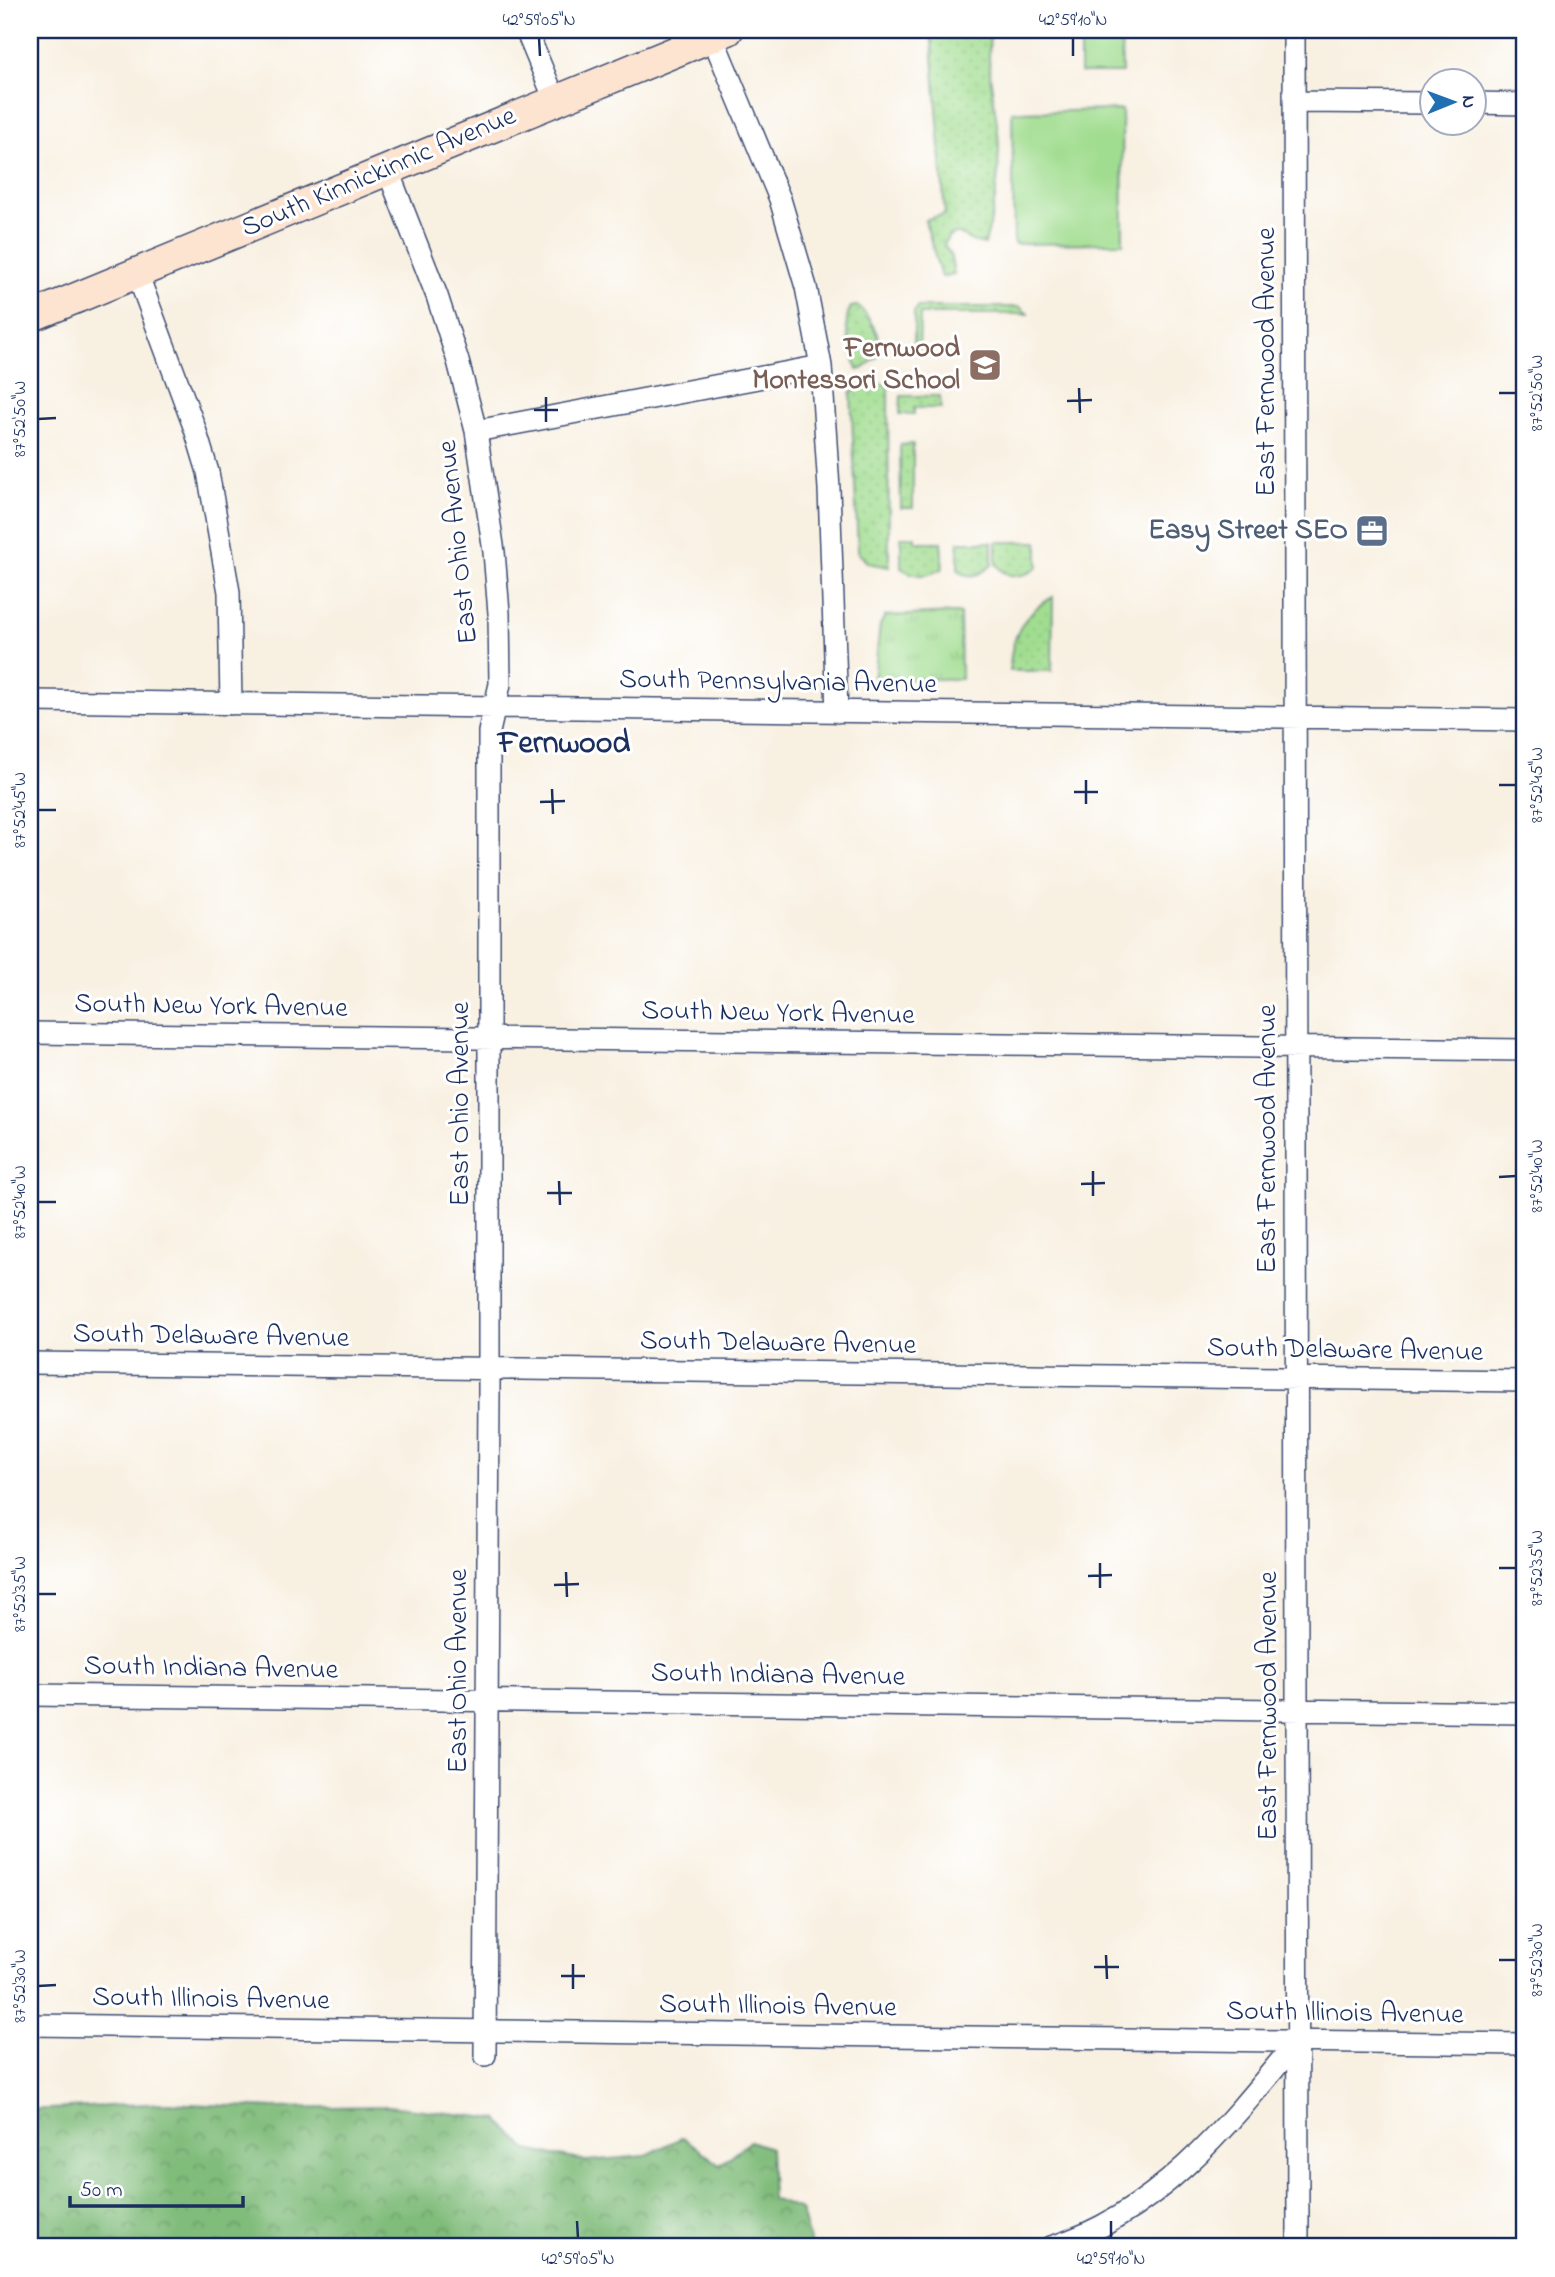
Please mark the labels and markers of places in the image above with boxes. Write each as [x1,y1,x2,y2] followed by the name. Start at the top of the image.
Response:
[752,329,960,402] place label: Fernwood Montessori School
[966,346,1004,384] school or university icon: Fernwood Montessori School
[1148,511,1348,552] place label: Easy Street SEO
[1353,512,1391,550] office icon: Easy Street SEO

